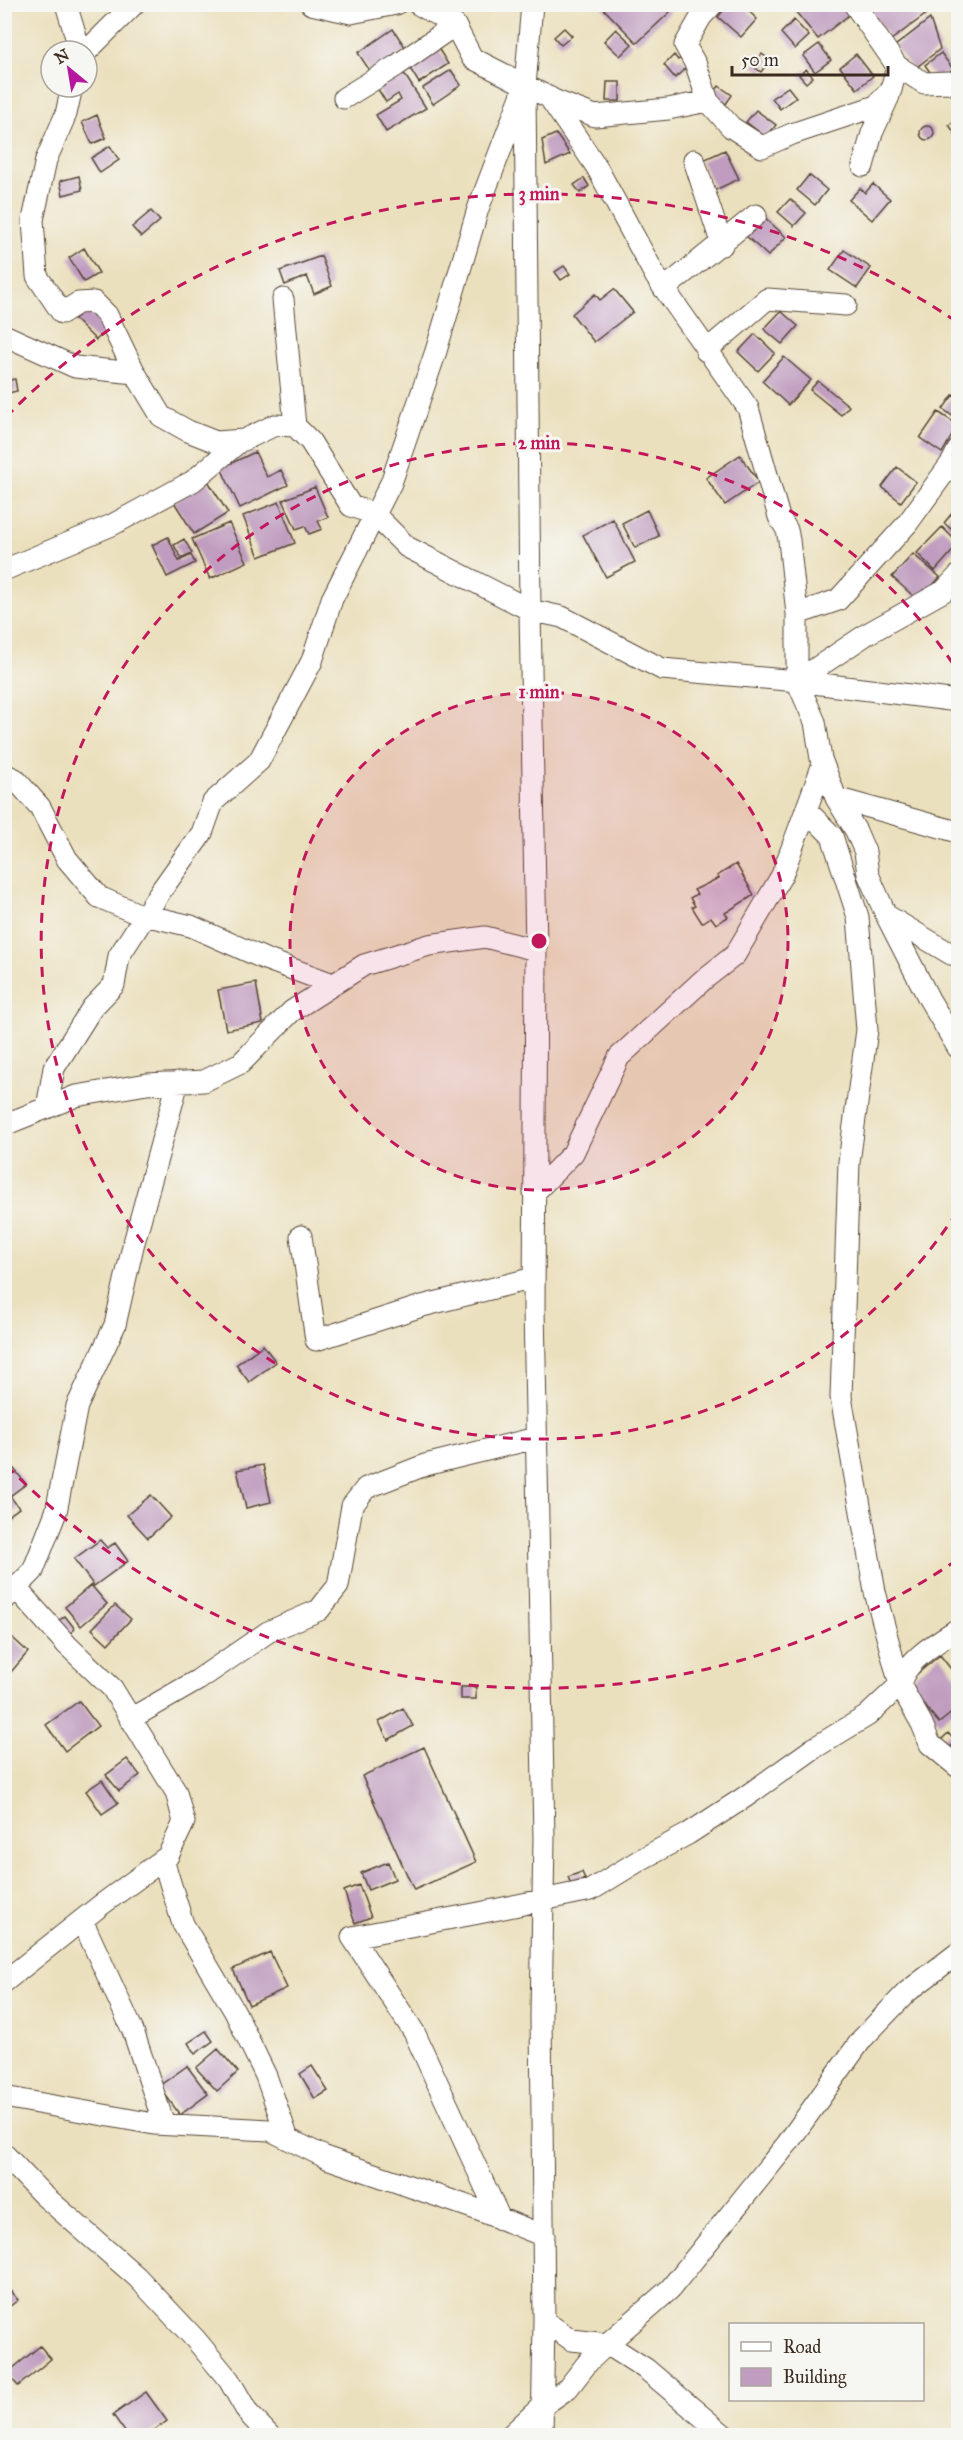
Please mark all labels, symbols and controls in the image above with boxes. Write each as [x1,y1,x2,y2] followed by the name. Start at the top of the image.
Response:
[39,39,99,99] north arrow
[732,39,888,77] scale bar
[51,45,73,68] text: N
[741,49,779,71] text: 50 m
[519,183,560,206] text: 3 min
[518,432,561,454] text: 2 min
[519,681,560,703] text: 1 min
[529,931,549,951] centre of rings
[729,2323,924,2401] legend
[783,2336,821,2358] text: Road
[783,2366,847,2389] text: Building

